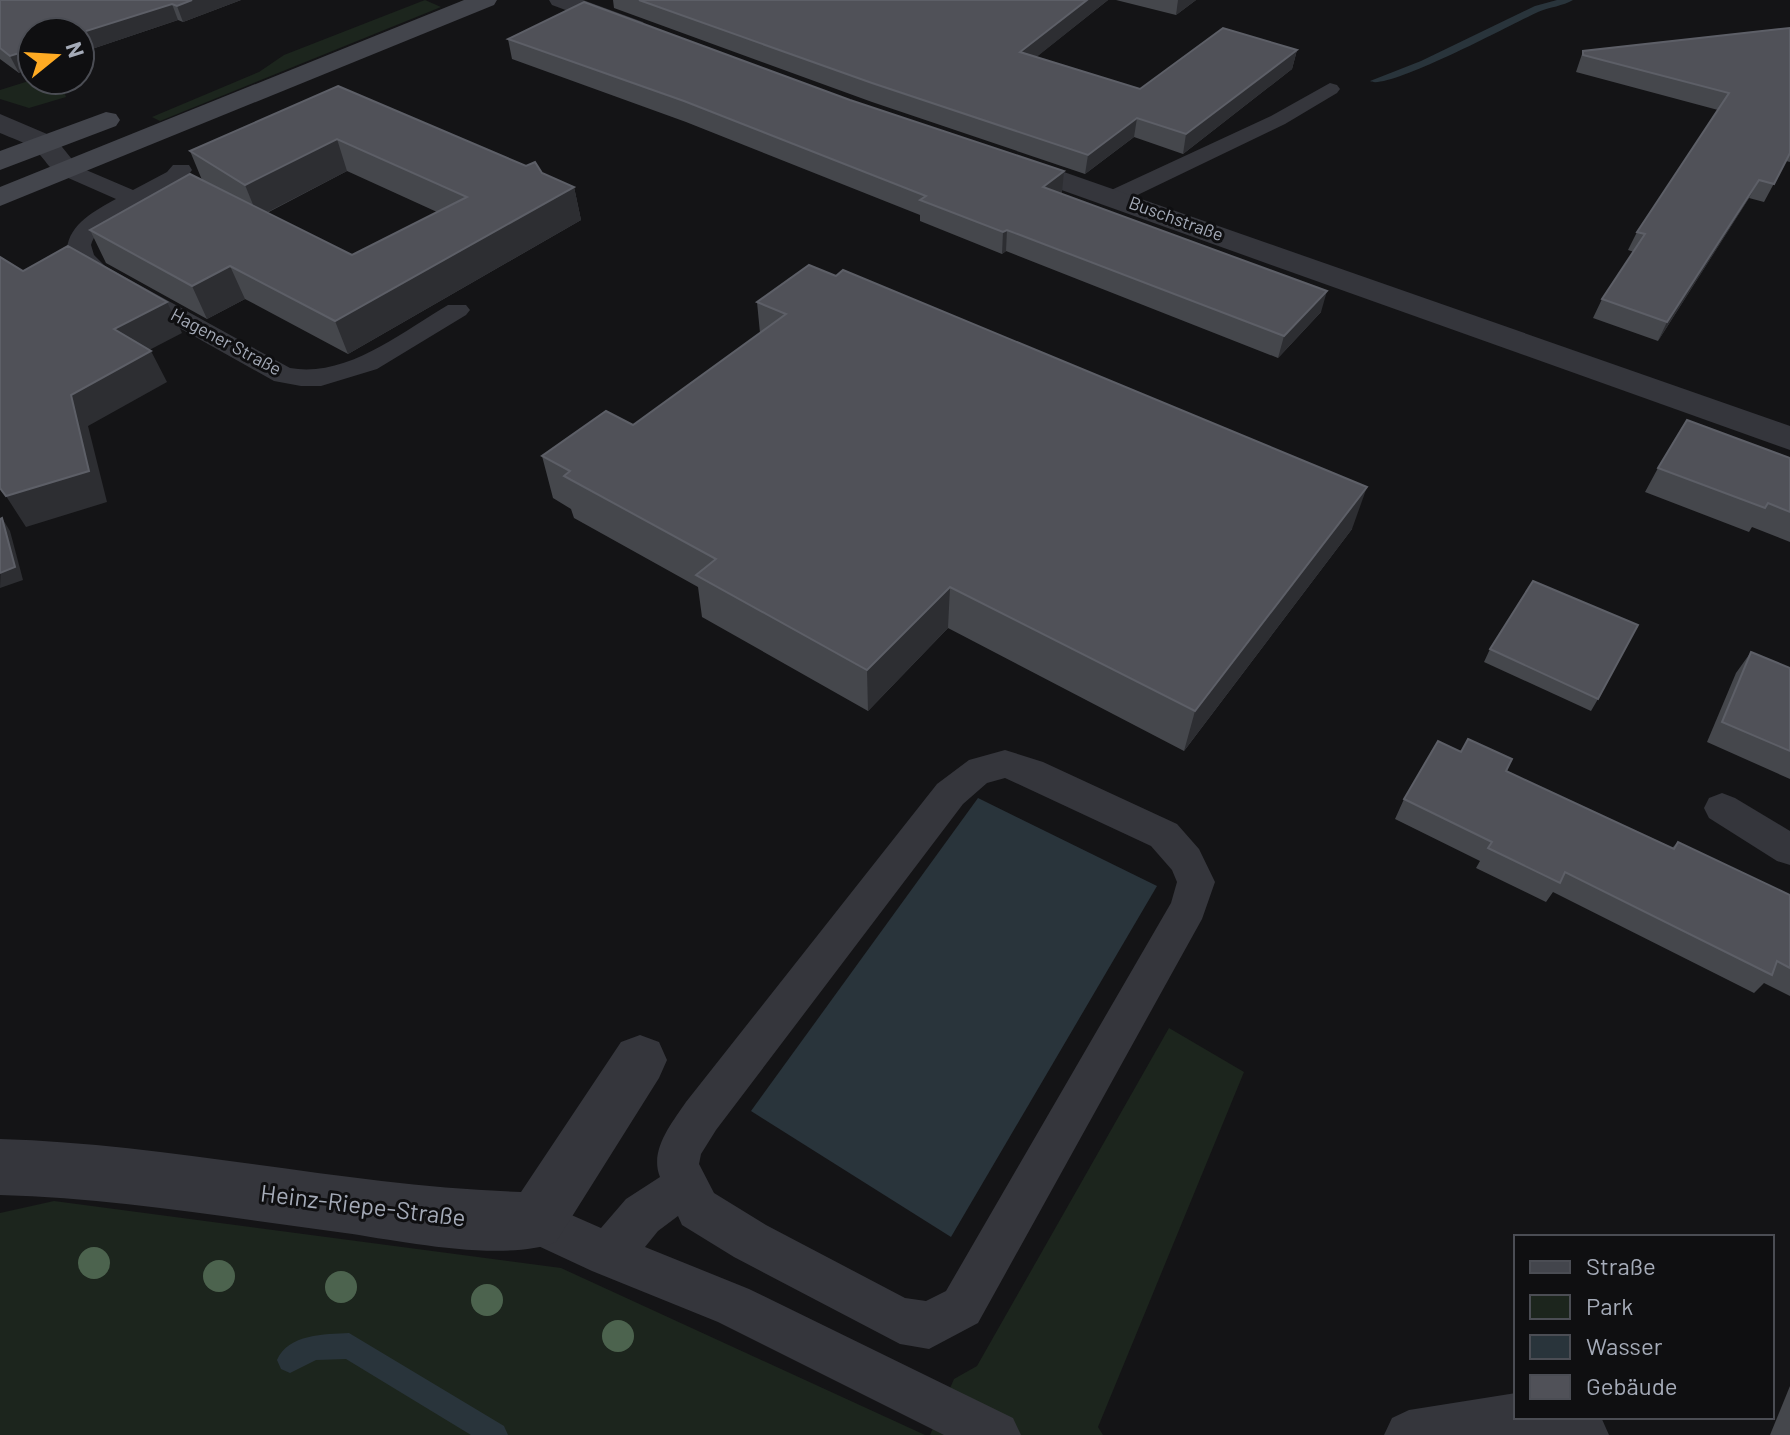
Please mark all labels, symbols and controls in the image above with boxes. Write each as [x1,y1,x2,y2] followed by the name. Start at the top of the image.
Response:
[16,16,96,96] north arrow
[61,39,91,60] text: N
[1126,191,1227,245] street label: Buschstraße
[167,303,285,379] street label: Hagener Straße
[259,1178,467,1231] street label: Heinz-Riepe-Straße
[1514,1235,1774,1419] legend
[1586,1251,1656,1280] text: Straße
[1586,1291,1633,1320] text: Park
[1586,1331,1663,1360] text: Wasser
[1586,1371,1678,1400] text: Gebäude

